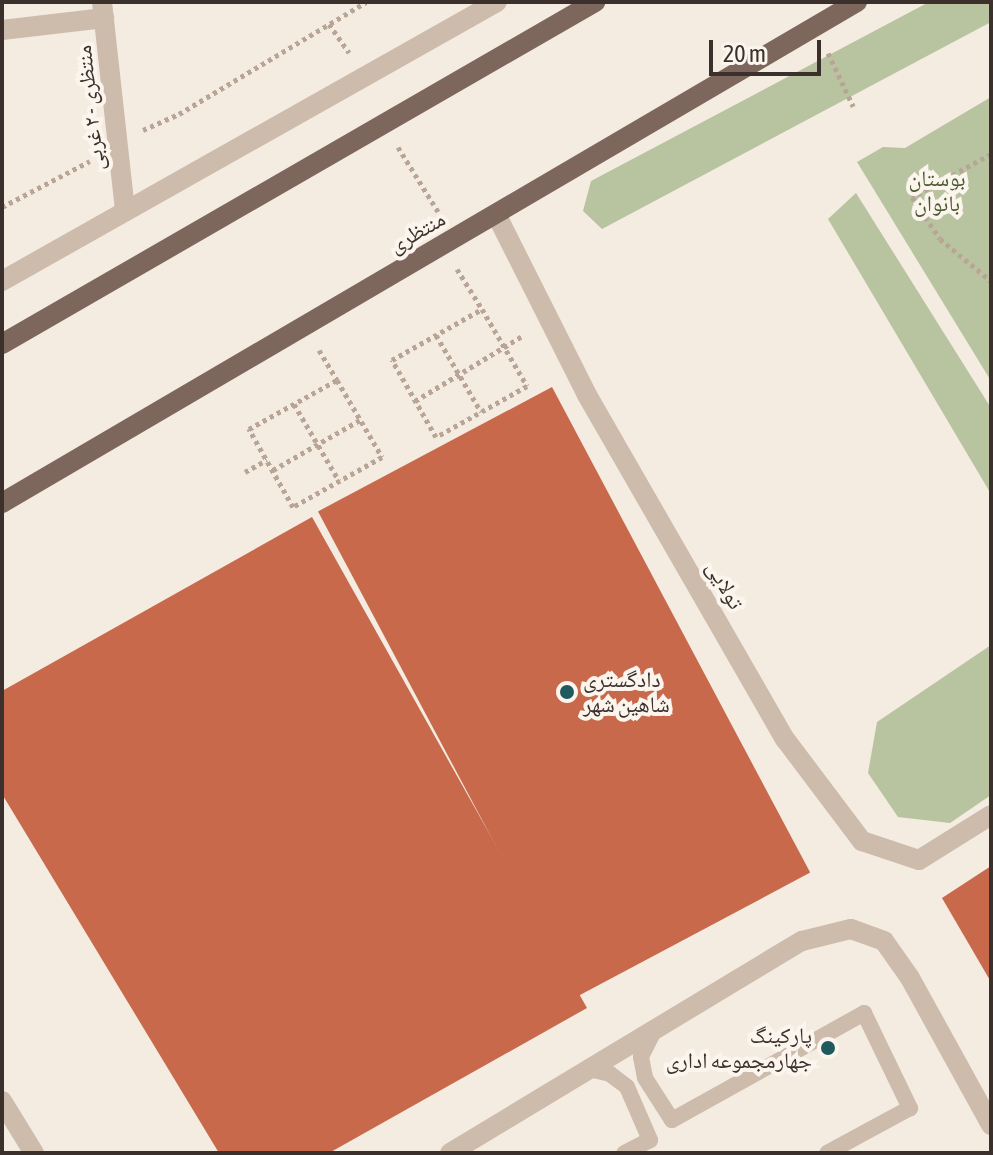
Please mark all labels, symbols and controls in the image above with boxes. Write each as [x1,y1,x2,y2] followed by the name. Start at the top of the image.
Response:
[713,24,825,74] scale bar
[723,40,766,67] text: 20 m
[70,44,110,172] street label: منتظری - ۲ غربی
[908,165,966,216] park label: بوستان بانوان
[384,205,450,259] street label: منتظری
[701,556,749,614] street label: تولایی
[583,666,670,718] place label: دادگستری شاهین شهر
[558,683,576,701] marker: دادگستری شاهین شهر
[666,1022,812,1074] place label: پارکینگ جهارمجموعه اداری
[819,1039,837,1057] marker: پارکینگ جهارمجموعه اداری

